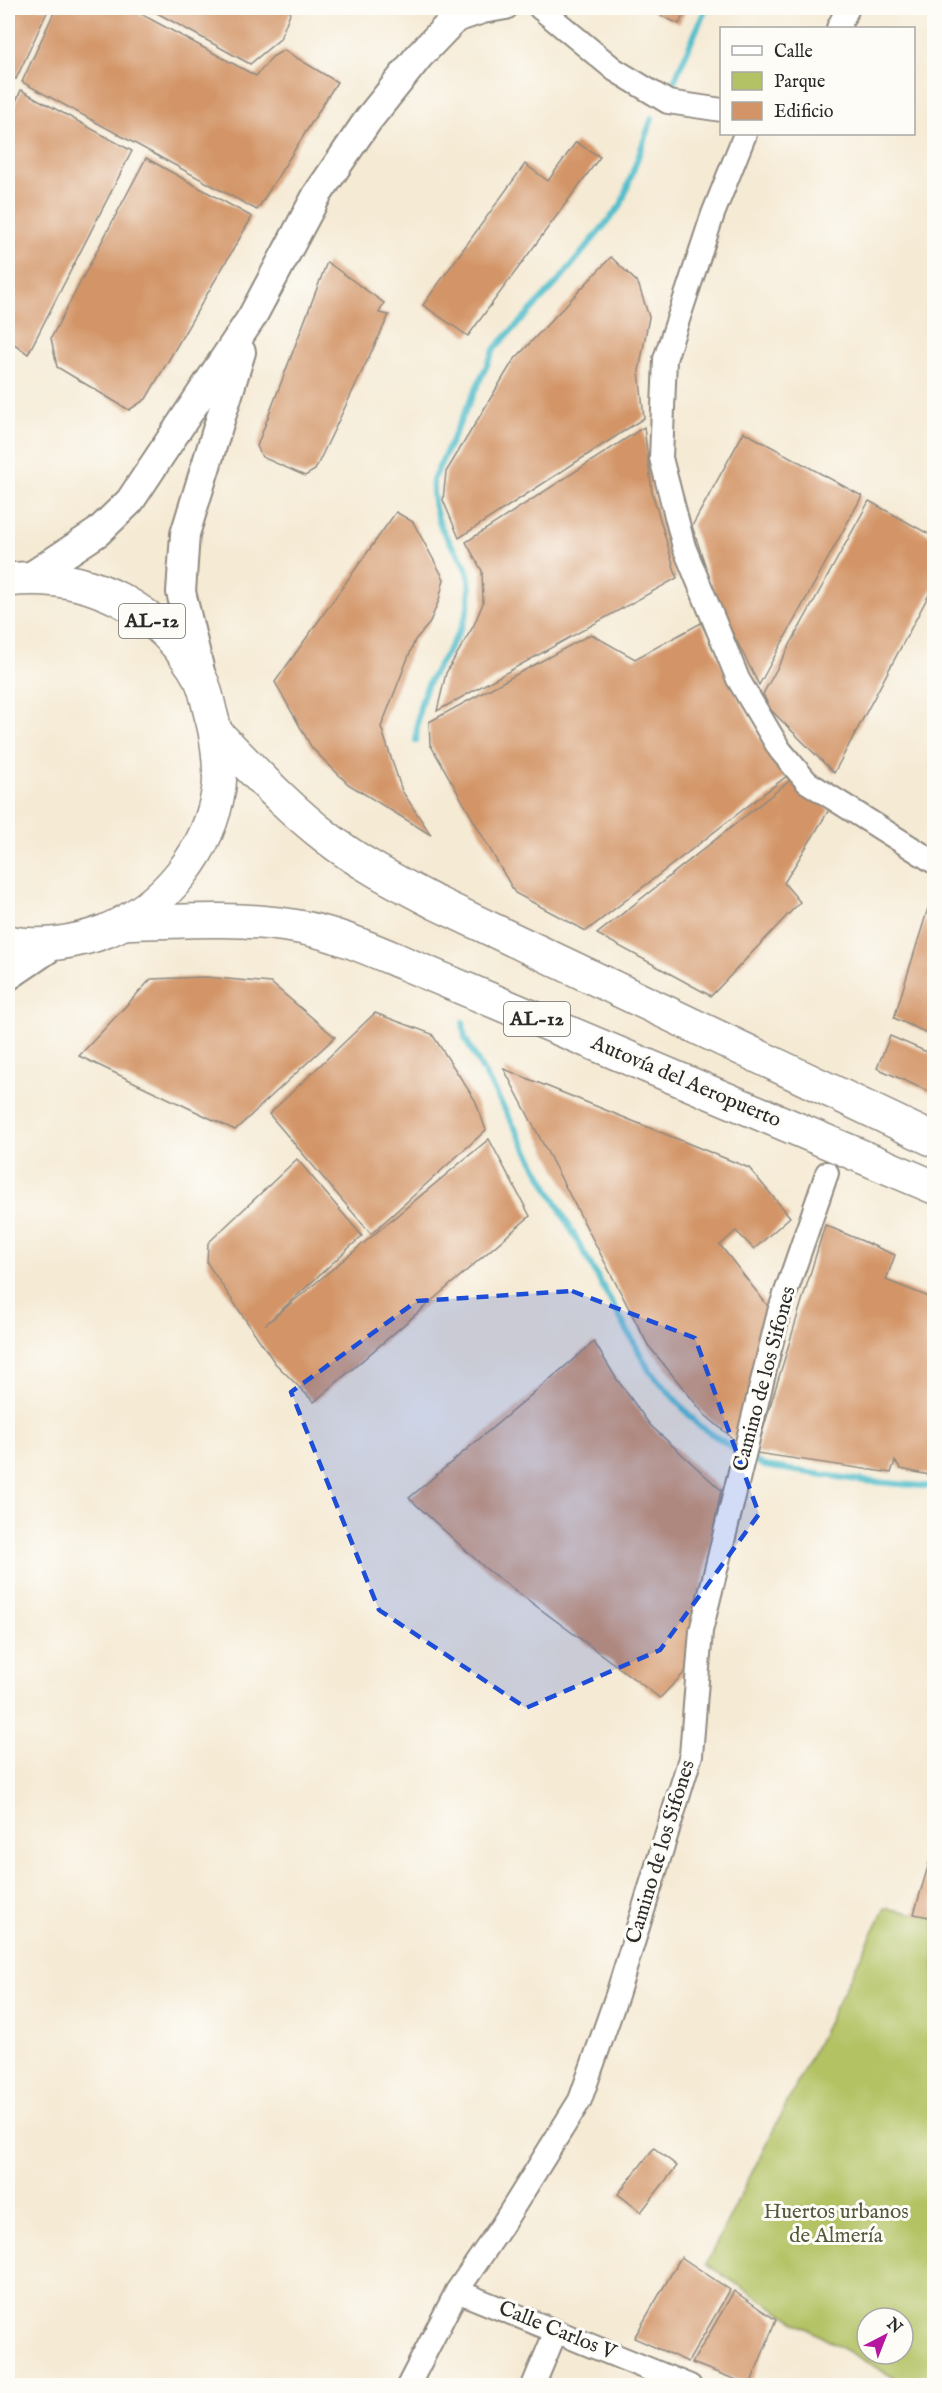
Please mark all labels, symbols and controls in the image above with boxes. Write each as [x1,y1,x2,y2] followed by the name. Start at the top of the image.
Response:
[720,27,915,135] legend
[774,41,813,64] text: Calle
[774,71,825,94] text: Parque
[774,101,834,124] text: Edificio
[119,604,185,638] road number: AL-12
[504,1002,570,1036] road number: AL-12
[586,1029,785,1134] street label: Autovía del Aeropuerto
[727,1283,803,1475] street label: Camino de los Sifones
[620,1757,702,1947] street label: Camino de los Sifones
[763,2199,909,2250] park label: Huertos urbanos de Almería
[494,2295,621,2367] street label: Calle Carlos V
[855,2306,915,2366] north arrow
[881,2314,906,2339] text: N

